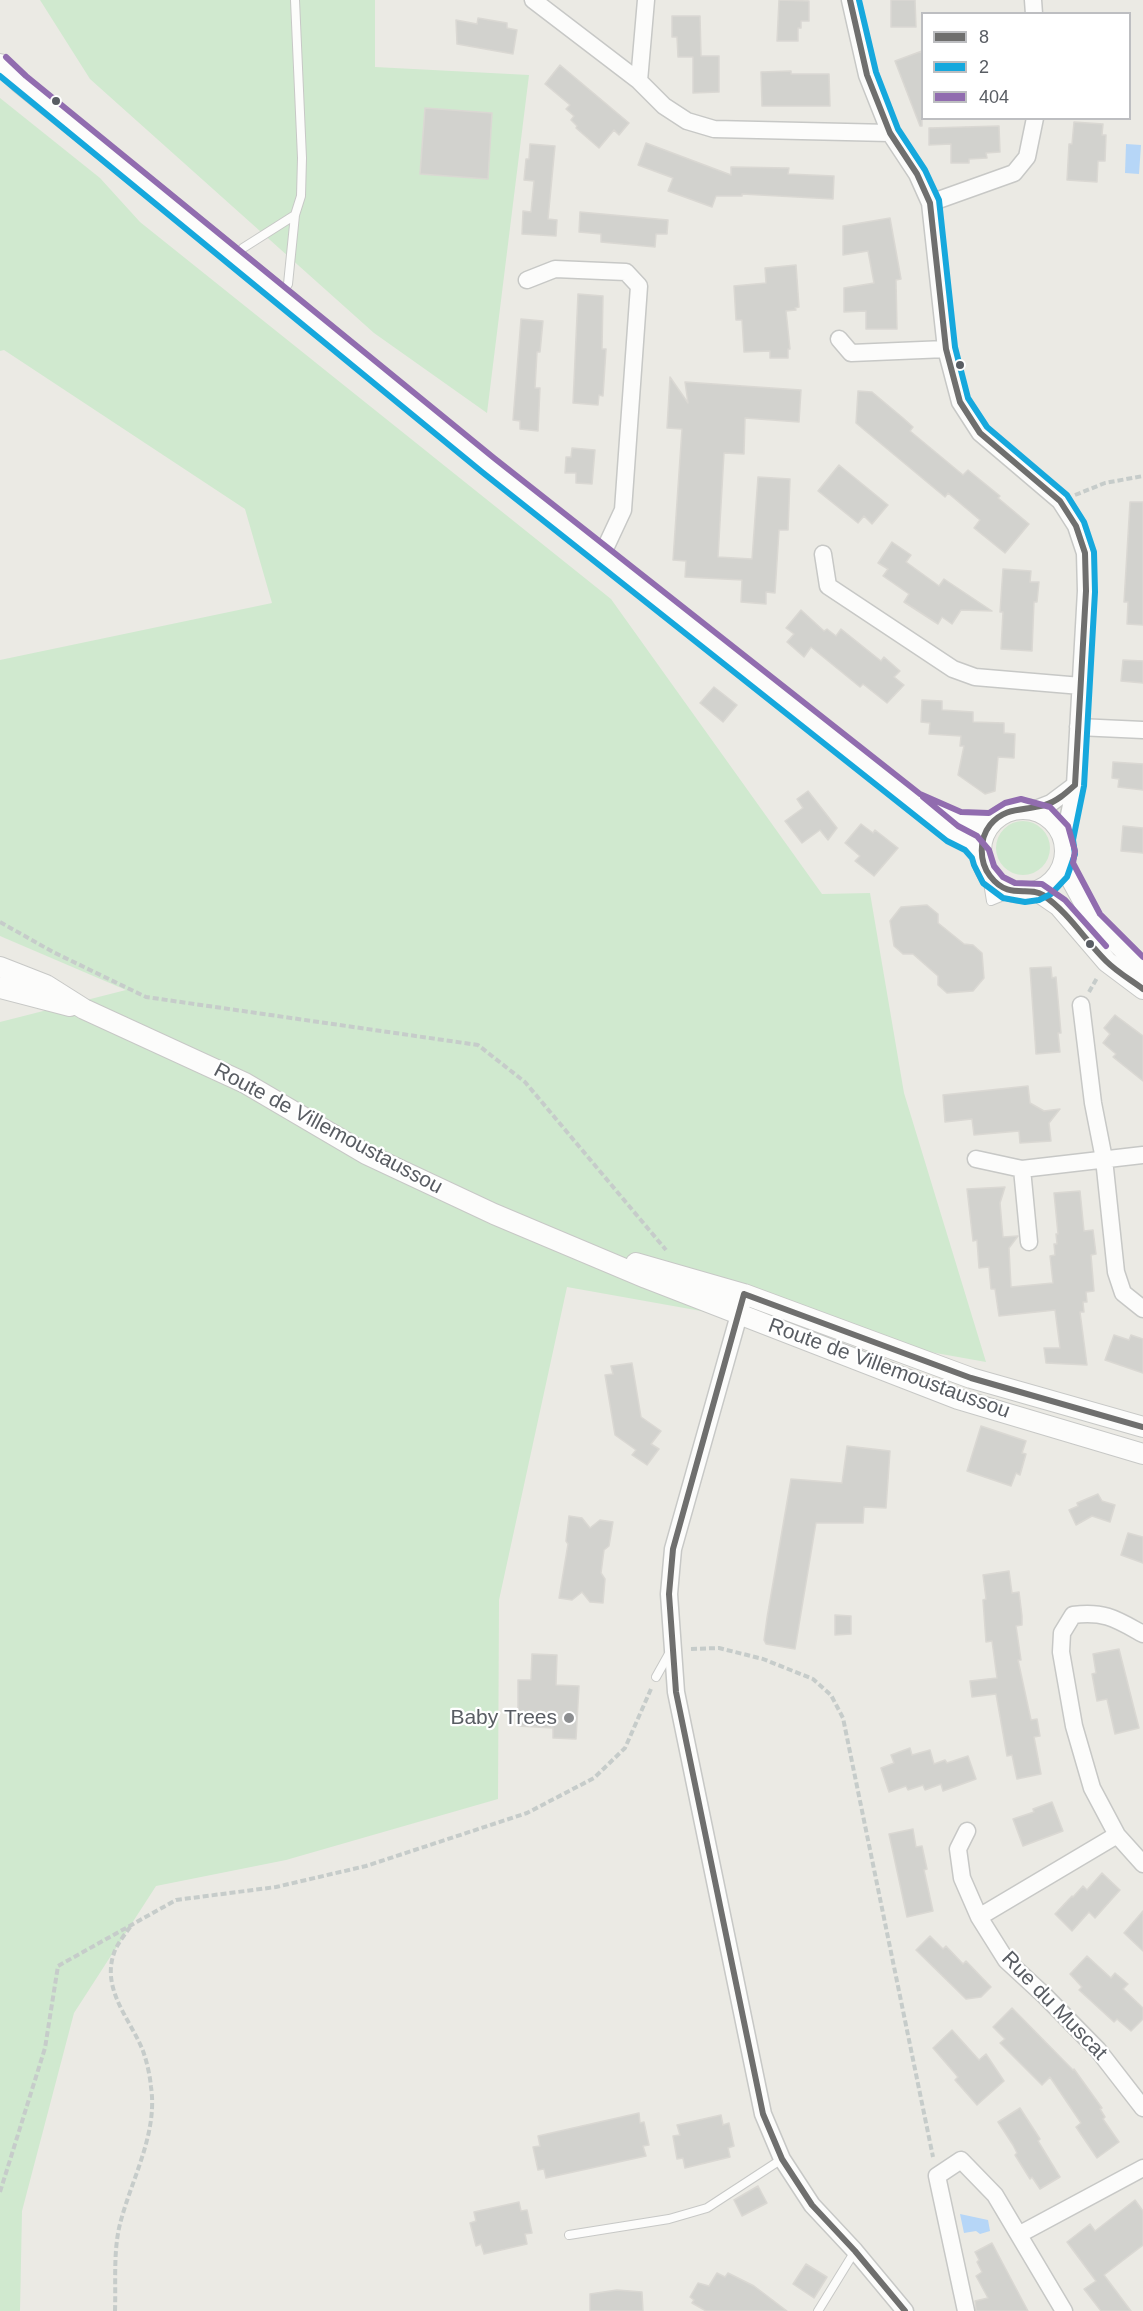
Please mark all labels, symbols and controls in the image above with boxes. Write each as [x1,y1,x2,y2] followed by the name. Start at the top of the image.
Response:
[921,12,1131,120] legend
[979,27,989,47] text: 8
[979,57,989,77] text: 2
[979,87,1009,107] text: 404
[50,95,62,107] unlabelled marker
[954,359,966,371] unlabelled marker
[1084,938,1096,950] unlabelled marker
[209,1058,447,1200] street label: Route de Villemoustaussou
[765,1314,1013,1424] street label: Route de Villemoustaussou
[450,1705,557,1731] place label: Baby Trees
[562,1711,576,1725] marker: Baby Trees
[996,1946,1112,2066] street label: Rue du Muscat

